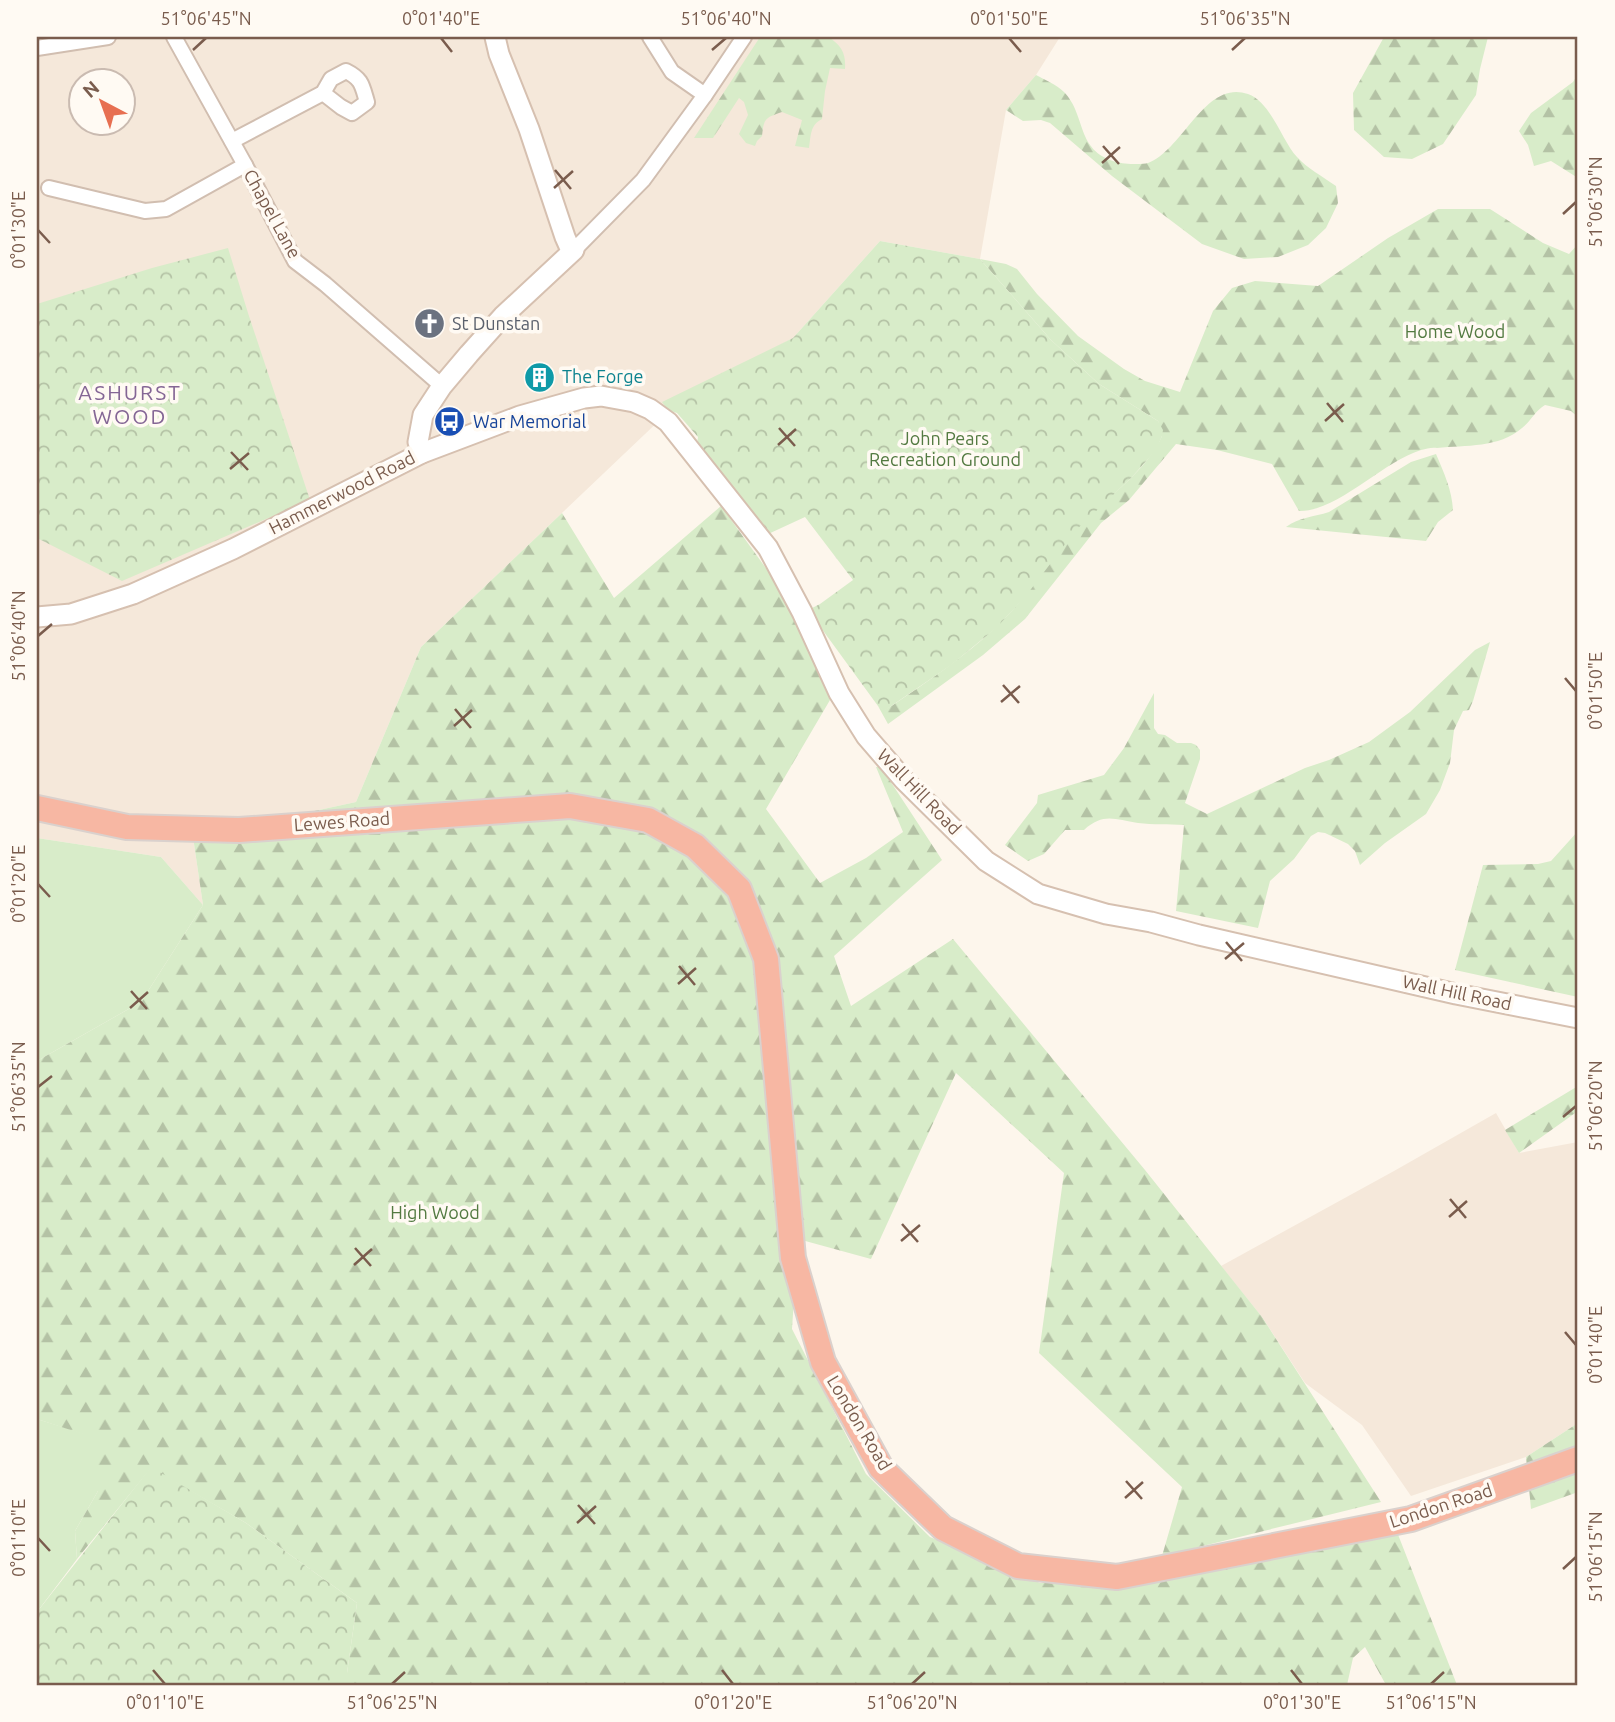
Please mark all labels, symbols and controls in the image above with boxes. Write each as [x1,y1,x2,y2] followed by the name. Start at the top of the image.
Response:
[160,8,252,28] text: 51°06'45"N
[402,8,480,28] text: 0°01'40"E
[680,8,772,28] text: 51°06'40"N
[970,8,1048,28] text: 0°01'50"E
[1199,8,1291,28] text: 51°06'35"N
[66,66,136,136] north arrow
[78,76,103,102] text: N
[1585,156,1605,248] text: 51°06'30"N
[240,166,306,261] street label: Chapel Lane
[8,191,28,269] text: 0°01'30"E
[412,307,446,341] church icon: St Dunstan
[452,313,540,333] place label: St Dunstan
[1405,321,1505,341] park label: Home Wood
[522,360,556,394] building icon: The Forge
[562,366,643,386] place label: The Forge
[78,380,182,428] district label: ASHURST WOOD
[433,405,467,439] bus stop icon: War Memorial
[473,411,587,431] place label: War Memorial
[869,428,1021,469] park label: John Pears Recreation Ground
[265,447,418,538] street label: Hammerwood Road
[8,590,28,682] text: 51°06'40"N
[1585,652,1605,730] text: 0°01'50"E
[874,744,965,838] street label: Wall Hill Road
[293,808,391,834] street label: Lewes Road
[8,845,28,923] text: 0°01'20"E
[1401,971,1514,1013] street label: Wall Hill Road
[8,1041,28,1133] text: 51°06'35"N
[1585,1060,1605,1152] text: 51°06'20"N
[390,1202,480,1222] park label: High Wood
[1585,1306,1605,1384] text: 0°01'40"E
[824,1372,896,1473] street label: London Road
[1387,1479,1495,1531] street label: London Road
[8,1499,28,1577] text: 0°01'10"E
[1585,1511,1605,1603] text: 51°06'15"N
[126,1692,204,1712] text: 0°01'10"E
[346,1692,438,1712] text: 51°06'25"N
[694,1692,772,1712] text: 0°01'20"E
[866,1692,958,1712] text: 51°06'20"N
[1263,1692,1341,1712] text: 0°01'30"E
[1385,1692,1477,1712] text: 51°06'15"N

